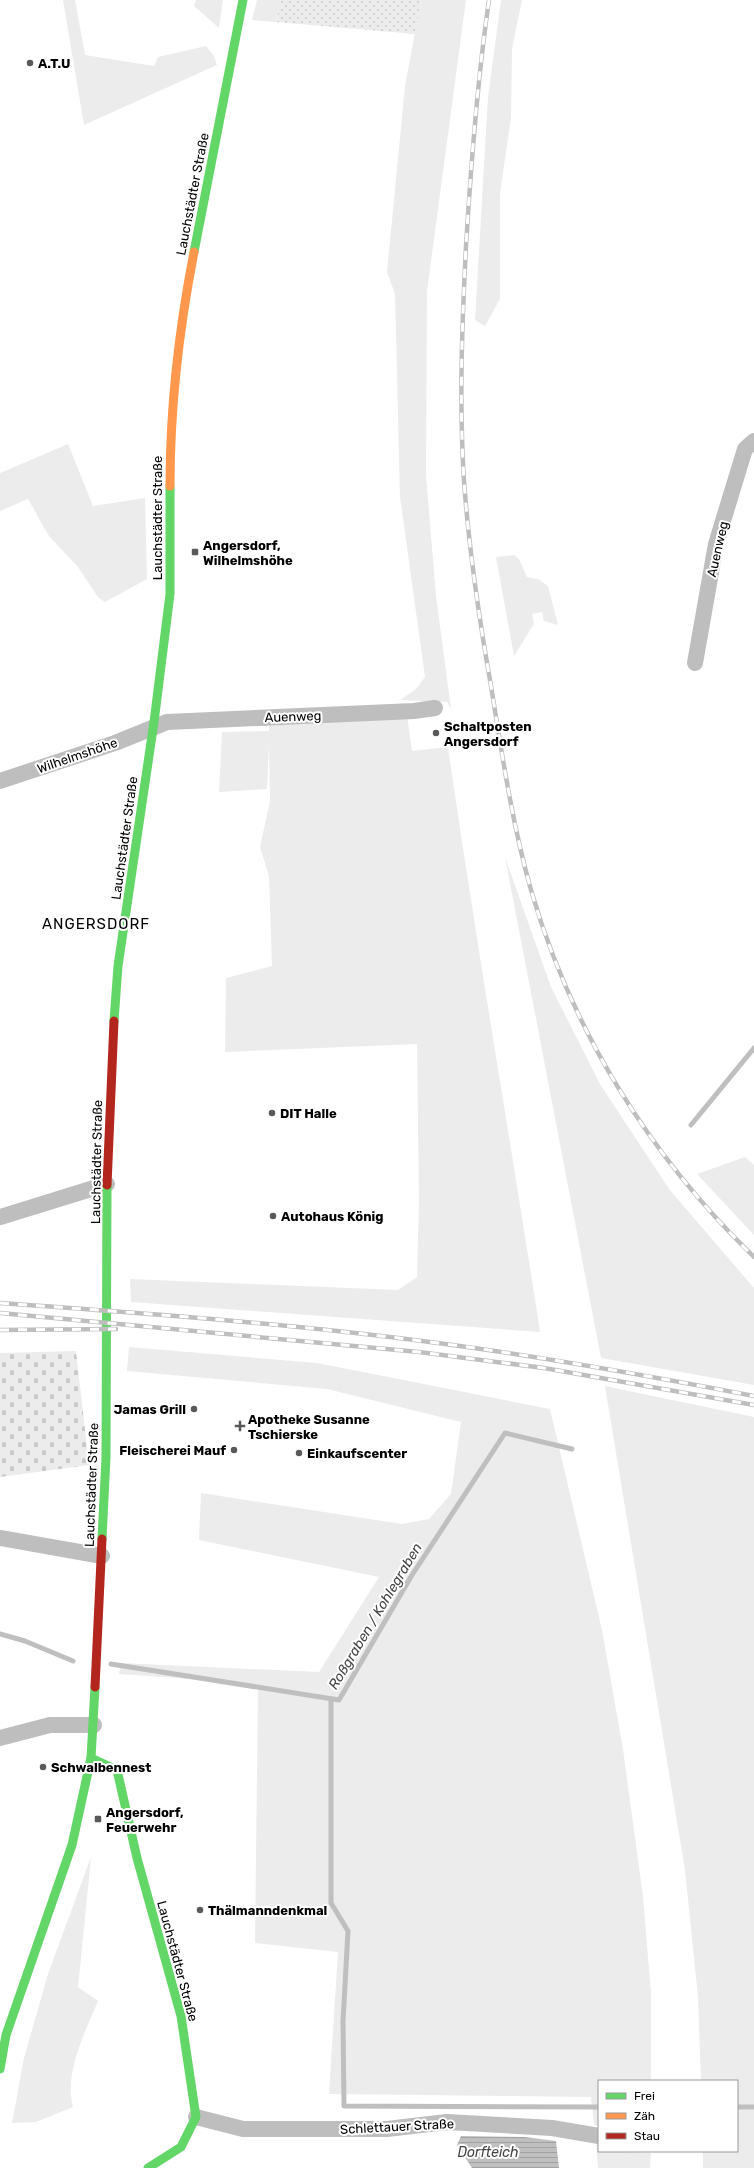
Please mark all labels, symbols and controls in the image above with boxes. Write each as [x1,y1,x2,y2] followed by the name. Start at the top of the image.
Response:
[38,56,71,71] place label: A.T.U
[25,58,35,68] marker: A.T.U
[173,132,212,257] street label: Lauchstädter Straße
[150,456,165,580] street label: Lauchstädter Straße
[704,520,732,579] street label: Auenweg
[203,538,293,568] place label: Angersdorf, Wilhelmshöhe
[190,547,200,557] marker: Angersdorf, Wilhelmshöhe
[264,708,322,726] street label: Auenweg
[444,719,532,749] place label: Schaltposten Angersdorf
[431,728,441,738] marker: Schaltposten Angersdorf
[35,735,119,776] street label: Wilhelmshöhe
[108,775,141,901] street label: Lauchstädter Straße
[42,915,150,933] district label: ANGERSDORF
[88,1100,105,1224] street label: Lauchstädter Straße
[280,1106,337,1121] place label: DIT Halle
[267,1108,277,1118] marker: DIT Halle
[281,1209,384,1224] place label: Autohaus König
[268,1211,278,1221] marker: Autohaus König
[114,1402,186,1417] place label: Jamas Grill
[189,1404,199,1414] marker: Jamas Grill
[248,1412,370,1442] place label: Apotheke Susanne Tschierske
[235,1421,245,1431] marker: Apotheke Susanne Tschierske
[82,1423,101,1547] street label: Lauchstädter Straße
[119,1443,226,1458] place label: Fleischerei Mauf
[229,1445,239,1455] marker: Fleischerei Mauf
[307,1446,407,1461] place label: Einkaufscenter
[294,1448,304,1458] marker: Einkaufscenter
[325,1540,426,1693] water label: Roßgraben / Kohlegraben
[51,1760,151,1775] place label: Schwalbennest
[38,1762,48,1772] marker: Schwalbennest
[106,1805,184,1835] place label: Angersdorf, Feuerwehr
[93,1814,103,1824] marker: Angersdorf, Feuerwehr
[154,1899,201,2023] street label: Lauchstädter Straße
[208,1903,327,1918] place label: Thälmanndenkmal
[195,1905,205,1915] marker: Thälmanndenkmal
[598,2080,738,2152] legend
[634,2089,655,2103] text: Frei
[634,2109,655,2123] text: Zäh
[340,2116,454,2137] street label: Schlettauer Straße
[634,2129,660,2143] text: Stau
[457,2144,519,2161] water label: Dorfteich

